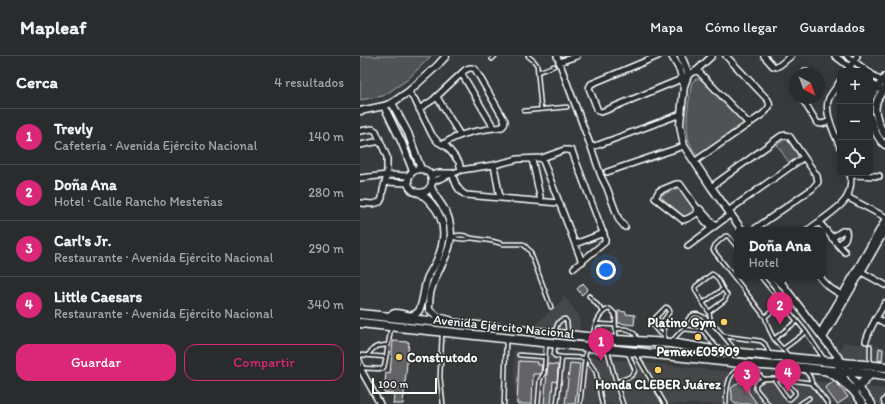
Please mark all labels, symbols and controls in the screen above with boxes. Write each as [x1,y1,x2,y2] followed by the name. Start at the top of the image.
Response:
[20,16,86,39] text: Mapleaf
[650,19,683,36] text: Mapa
[705,19,777,36] text: Cómo llegar
[799,19,865,36] text: Guardados
[789,68,825,104] north arrow
[837,68,873,176] map controls
[837,68,873,104] button: +
[16,72,58,92] text: Cerca
[274,75,344,90] text: 4 resultados
[837,104,873,140] button: −
[54,120,93,138] text: Trevly
[26,129,32,144] text: 1
[308,129,344,144] text: 140 m
[54,138,257,153] text: Cafetería · Avenida Ejército Nacional
[837,140,873,176] button: locate
[54,176,117,194] text: Doña Ana
[26,185,32,200] text: 2
[308,185,344,200] text: 280 m
[54,194,223,209] text: Hotel · Calle Rancho Mesteñas
[734,227,826,279] popup
[54,232,112,250] text: Carl's Jr.
[749,237,811,255] text: Doña Ana
[25,241,33,256] text: 3
[308,241,344,256] text: 290 m
[54,250,273,265] text: Restaurante · Avenida Ejército Nacional
[749,255,779,270] text: Hotel
[596,260,616,280] your location
[54,288,142,306] text: Little Caesars
[767,292,793,325] pin: 2
[25,297,33,312] text: 4
[307,297,344,312] text: 340 m
[54,306,273,321] text: Restaurante · Avenida Ejército Nacional
[433,312,576,341] street label: Avenida Ejército Nacional
[648,315,717,331] place label: Platino Gym
[719,317,729,327] marker: Platino Gym
[588,328,614,361] pin: 1
[693,332,703,342] marker: Pemex E05909
[16,344,176,381] button: Guardar
[184,344,344,381] button: Compartir
[656,344,740,359] place label: Pemex E05909
[407,350,478,365] place label: Construtodo
[394,352,404,362] marker: Construtodo
[775,359,801,392] pin: 4
[734,361,760,394] pin: 3
[653,365,663,375] marker: Honda CLEBER Juárez
[372,376,437,395] scale bar
[595,377,722,392] place label: Honda CLEBER Juárez
[378,378,408,391] text: 100 m

